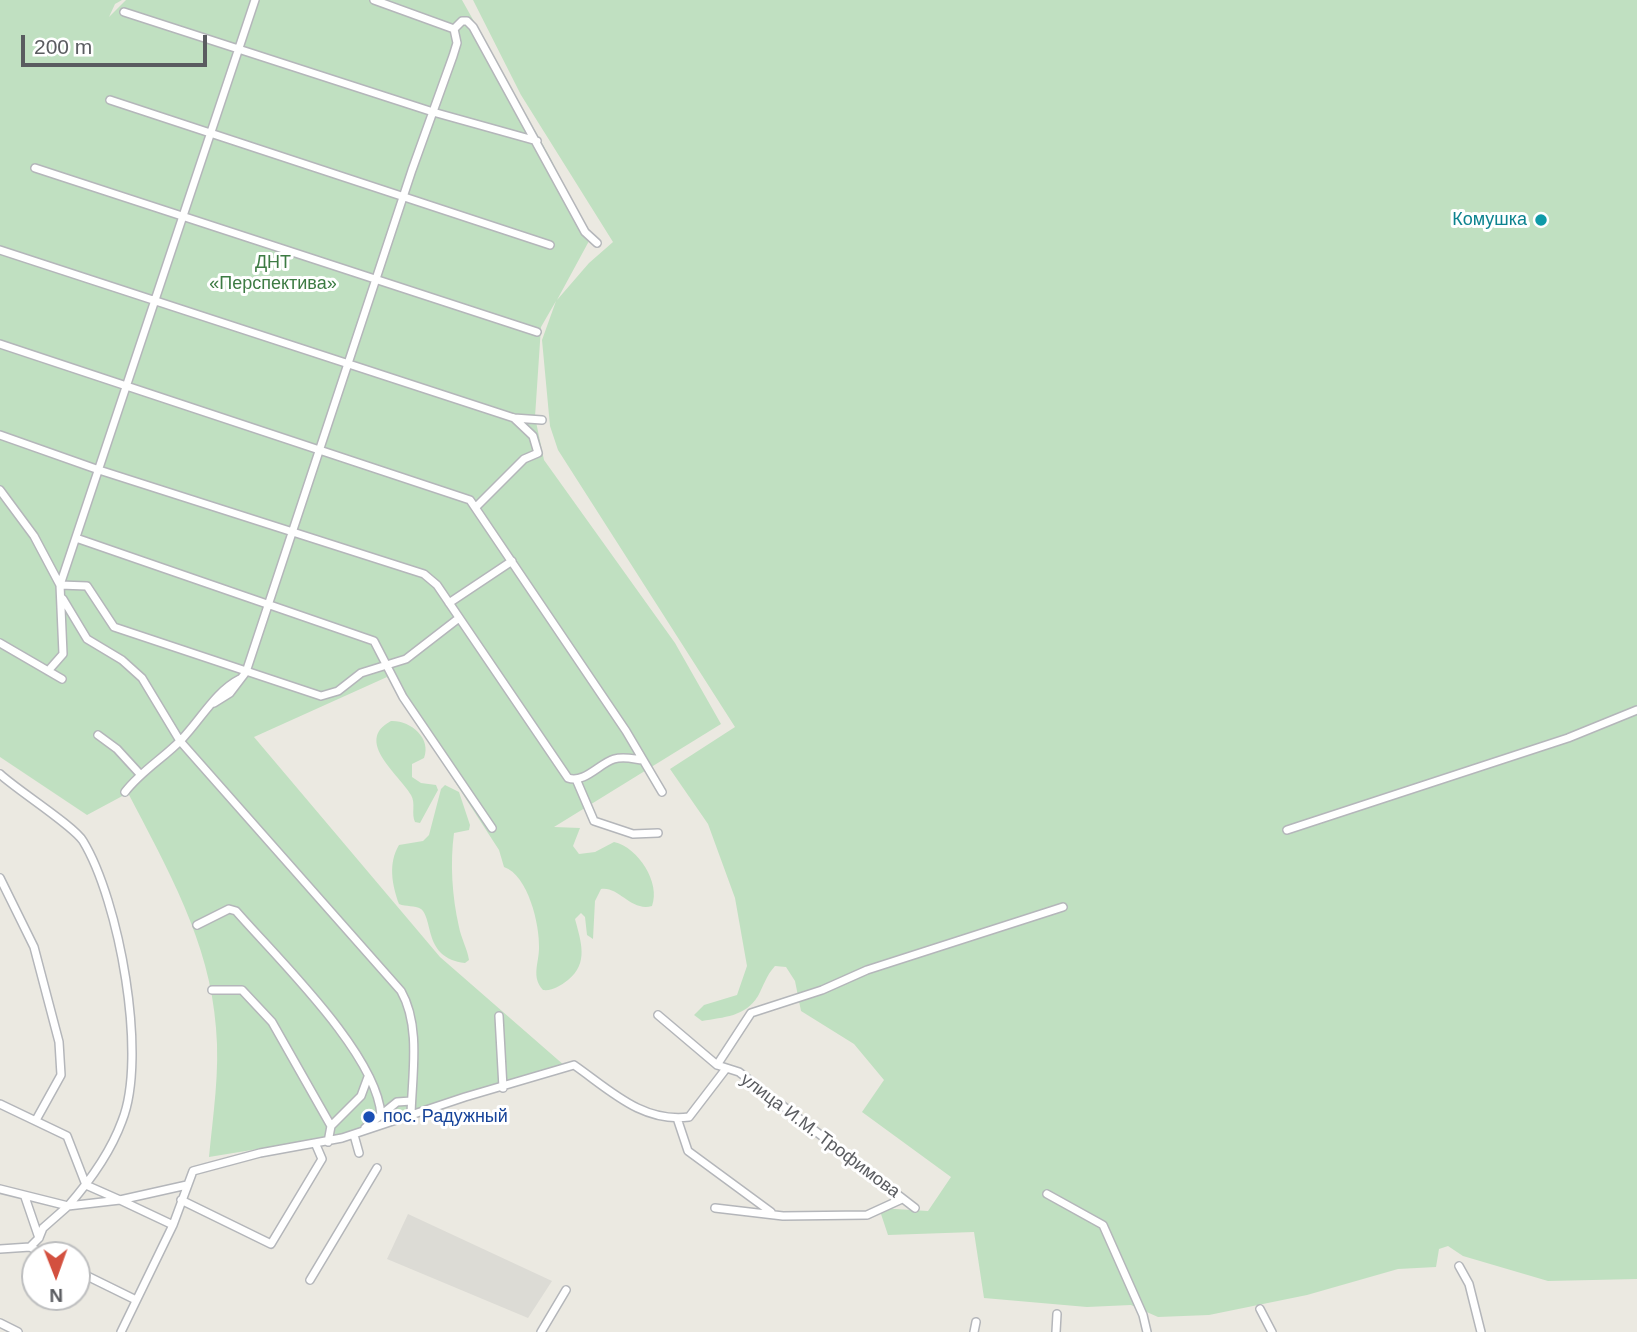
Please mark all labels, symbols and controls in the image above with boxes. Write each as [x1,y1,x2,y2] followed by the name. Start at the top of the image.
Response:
[24,21,210,65] scale bar
[34,35,92,58] text: 200 m
[1452,209,1527,231] place label: Комушка
[1533,212,1549,228] marker: Комушка
[209,252,337,294] park label: ДНТ «Перспектива»
[736,1069,904,1203] street label: улица И.М. Трофимова
[383,1106,508,1128] place label: пос. Радужный
[361,1109,377,1125] marker: пос. Радужный
[21,1241,91,1311] north arrow
[49,1285,63,1306] text: N

